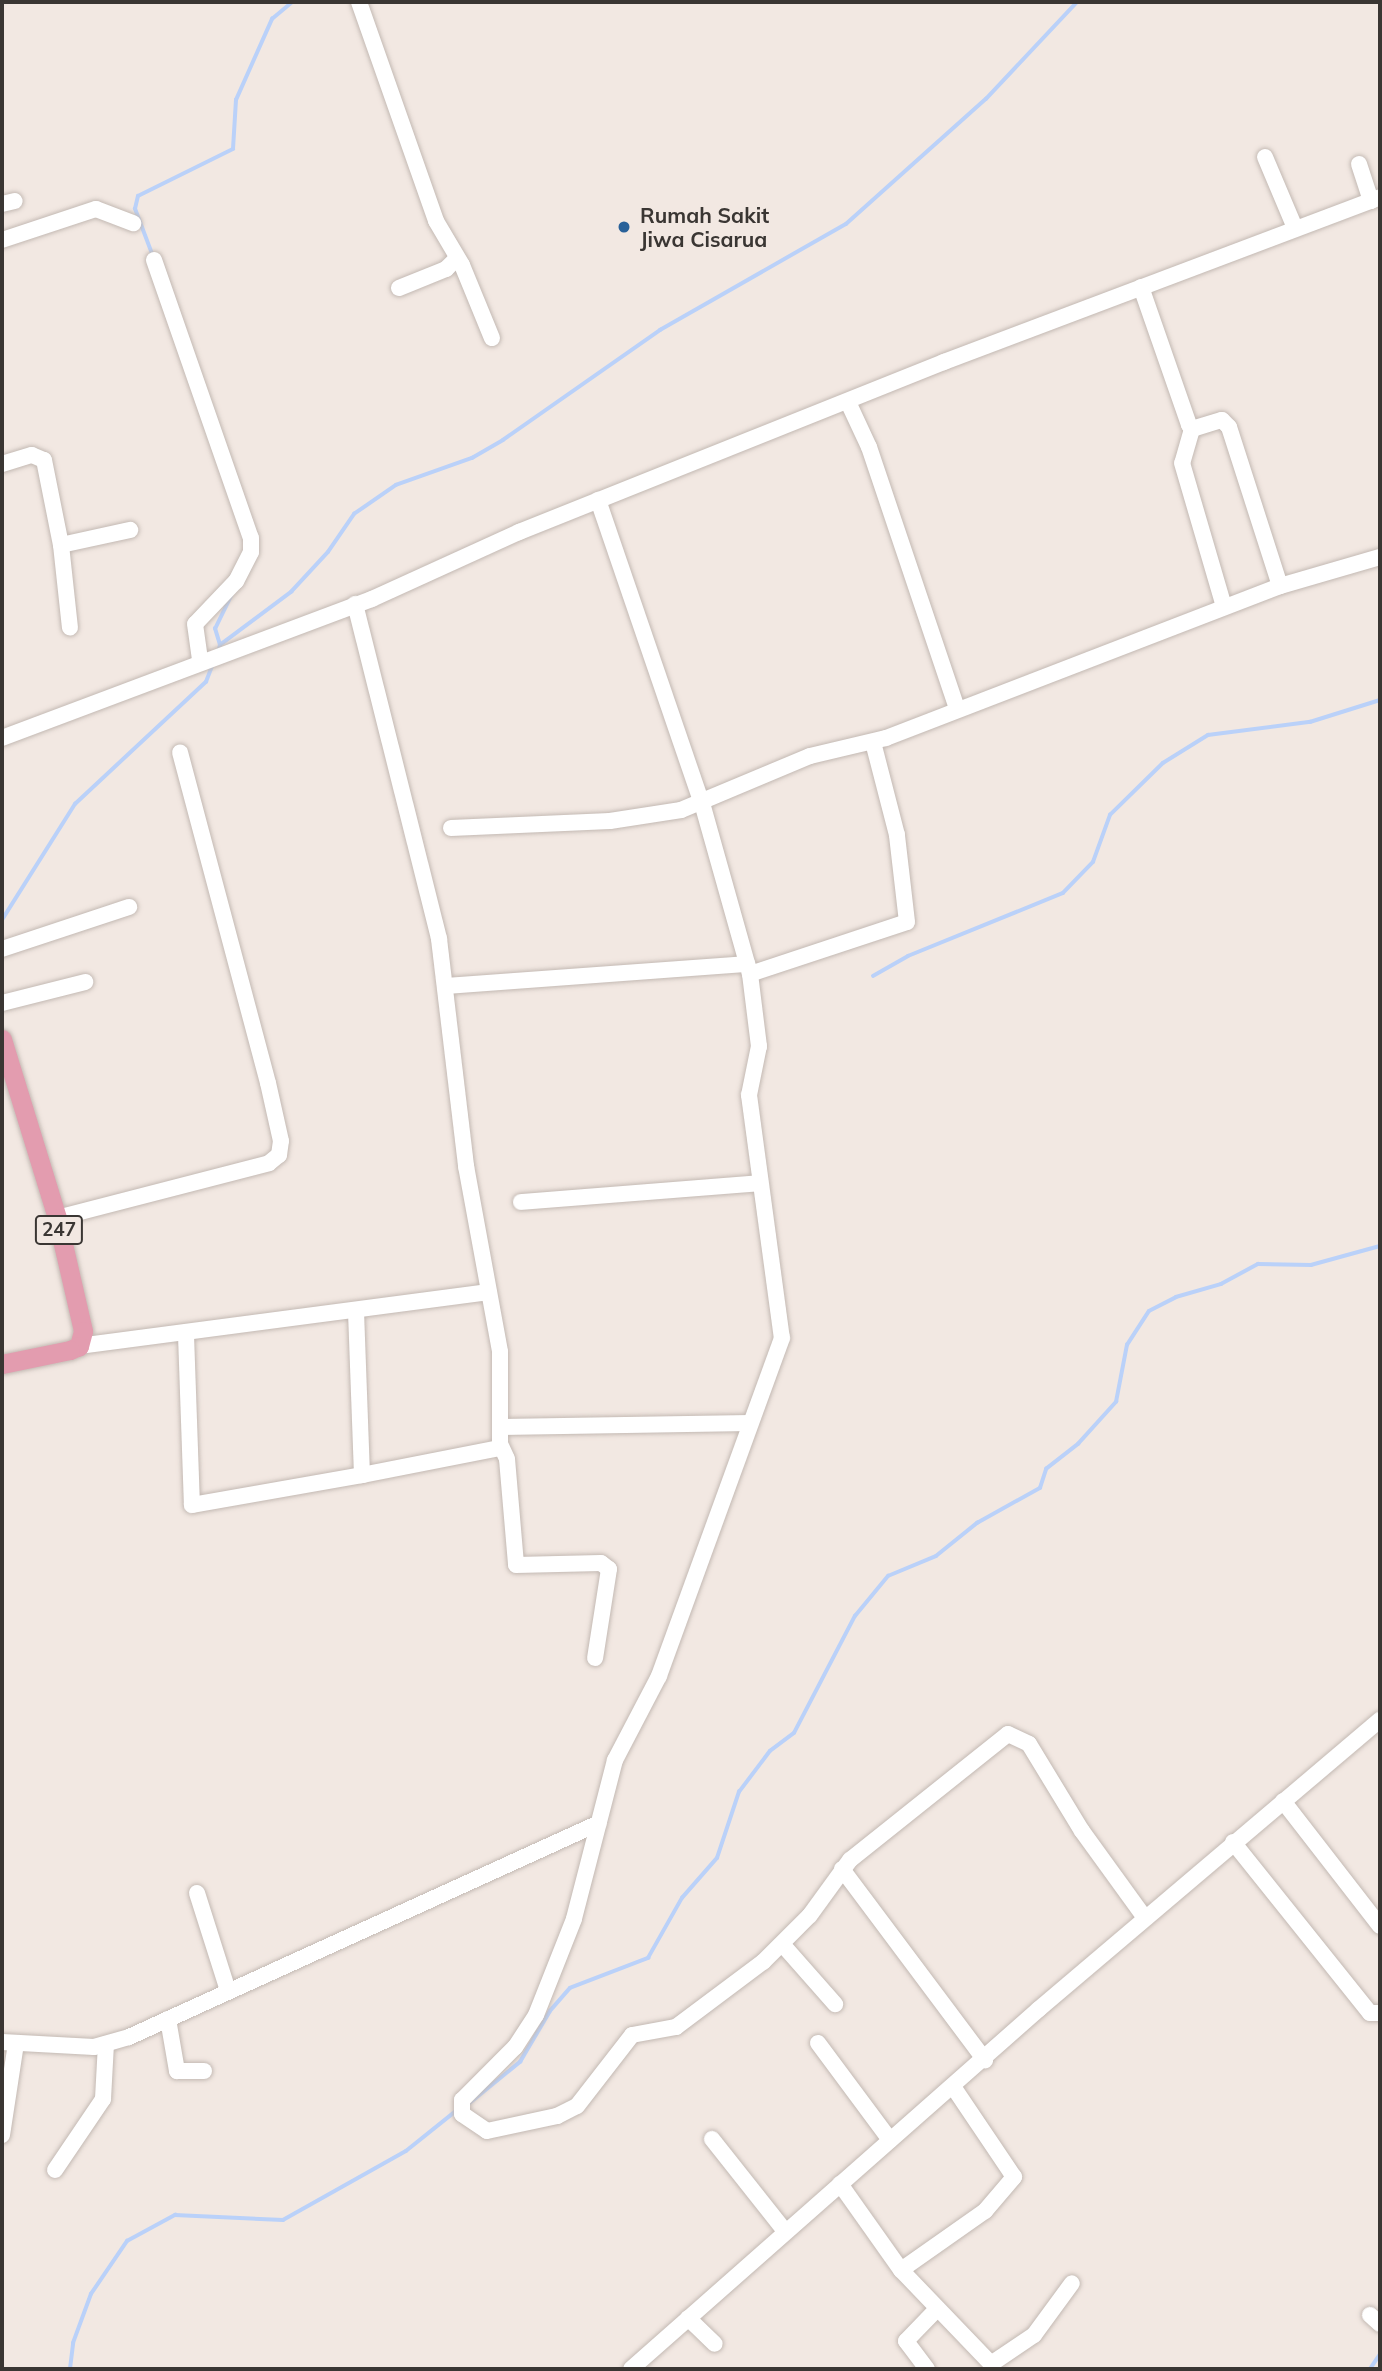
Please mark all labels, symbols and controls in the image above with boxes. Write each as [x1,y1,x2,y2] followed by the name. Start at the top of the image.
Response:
[640,202,769,252] place label: Rumah Sakit Jiwa Cisarua
[614,217,634,237] marker: Rumah Sakit Jiwa Cisarua
[34,1214,84,1246] road number: 247

